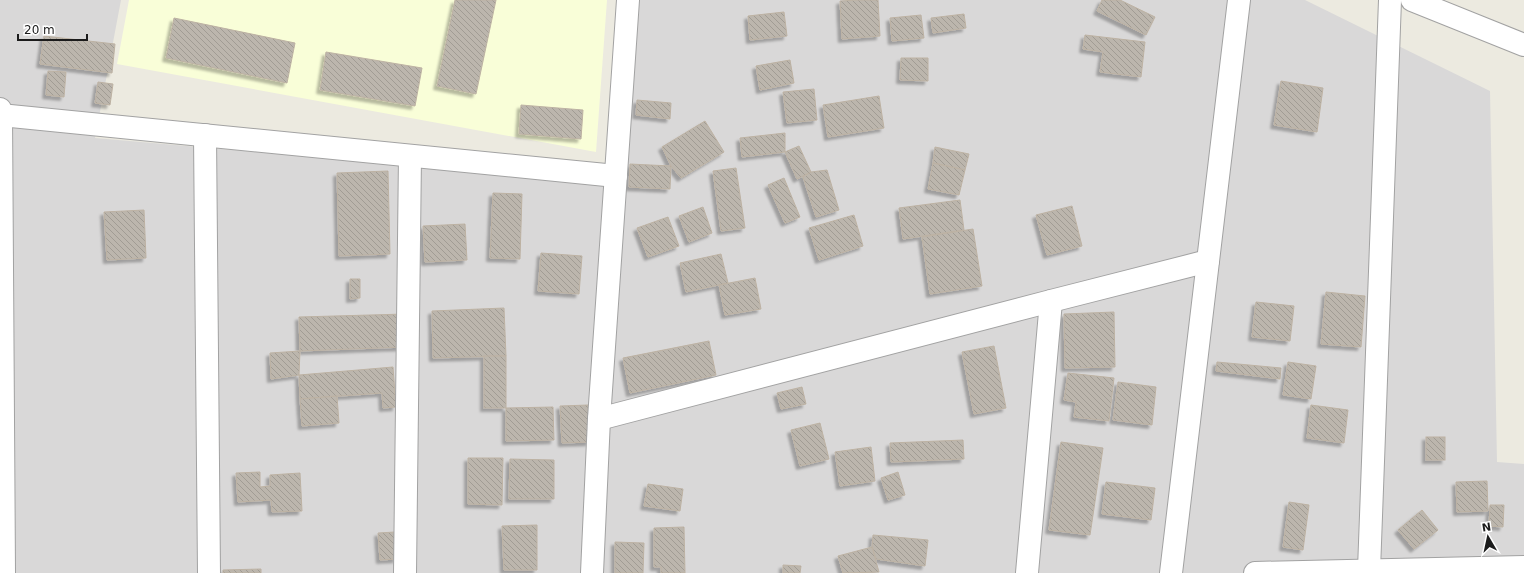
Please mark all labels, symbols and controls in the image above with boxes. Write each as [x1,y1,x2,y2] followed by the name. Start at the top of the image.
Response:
[18,16,87,42] scale bar
[24,23,55,37] text: 20 m
[1468,517,1508,557] north arrow
[1481,520,1492,535] text: N

